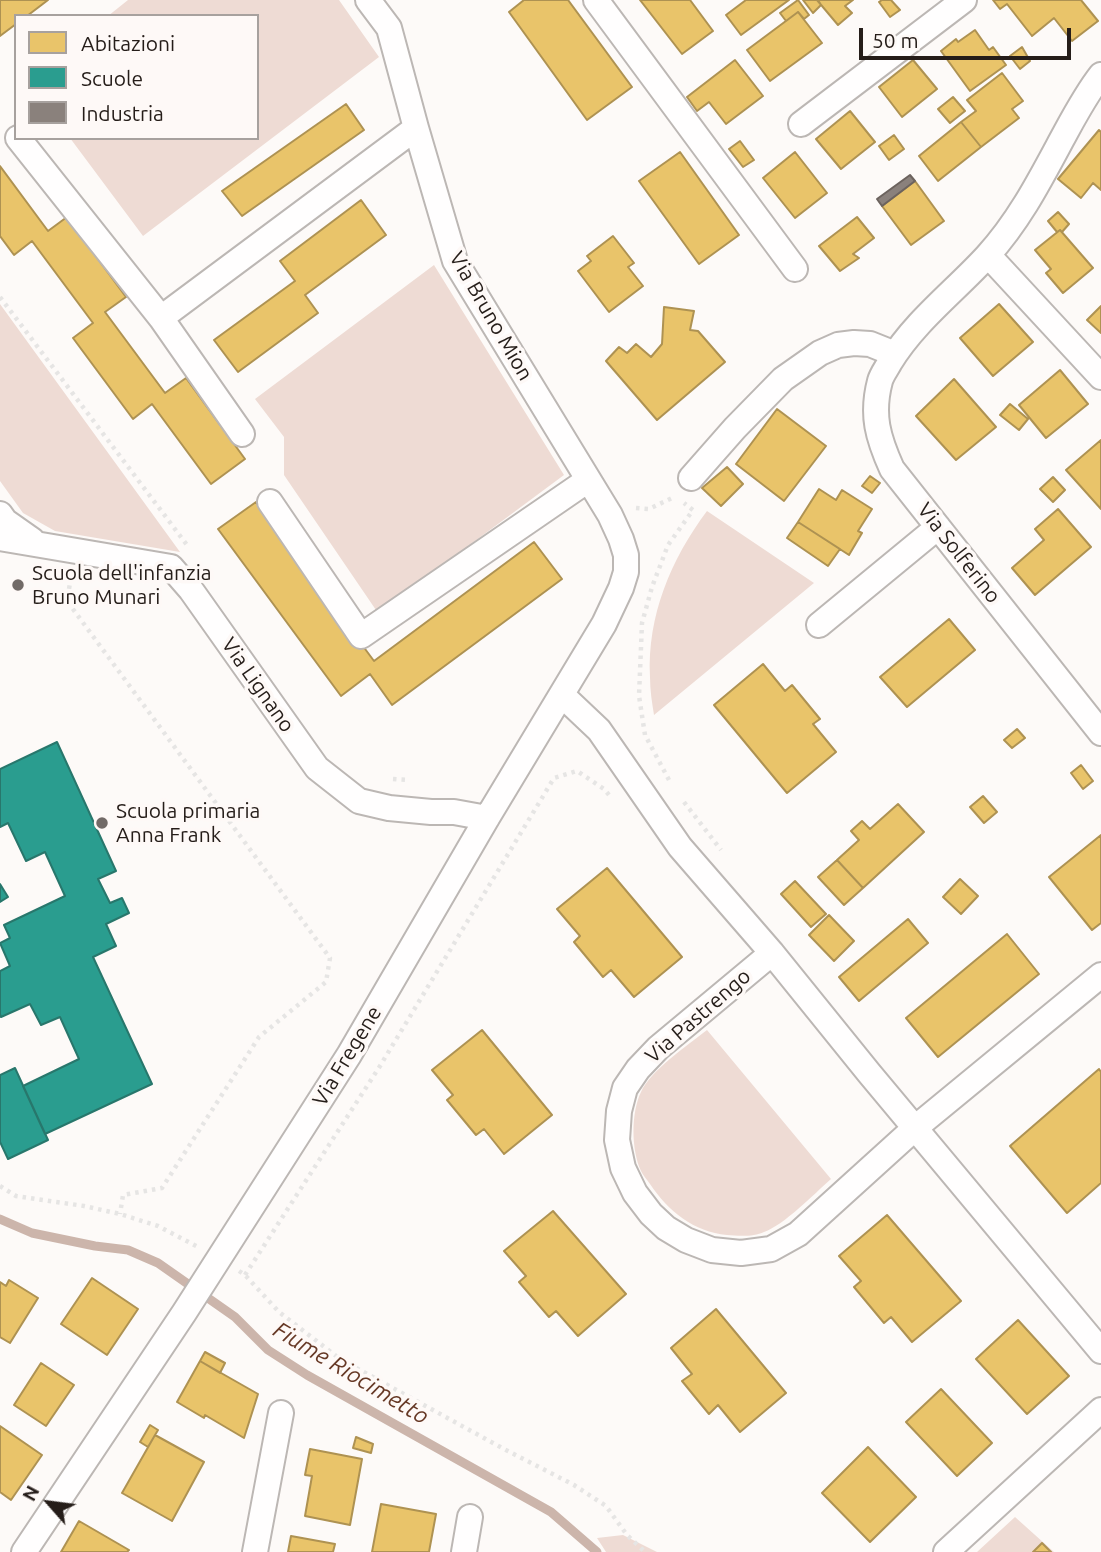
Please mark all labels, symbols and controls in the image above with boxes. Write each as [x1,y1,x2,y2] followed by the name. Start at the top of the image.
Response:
[14,14,259,140] legend
[863,14,1075,58] scale bar
[872,28,919,52] text: 50 m
[81,31,175,55] text: Abitazioni
[81,66,143,90] text: Scuole
[81,101,164,125] text: Industria
[444,247,538,385] street label: Via Bruno Mion
[912,498,1006,608] street label: Via Solferino
[32,560,212,610] place label: Scuola dell'infanzia Bruno Munari
[10,577,26,593] marker: Scuola dell'infanzia Bruno Munari
[216,633,300,737] street label: Via Lignano
[116,798,260,848] place label: Scuola primaria Anna Frank
[94,815,110,831] marker: Scuola primaria Anna Frank
[640,963,756,1069] street label: Via Pastrengo
[307,1001,387,1111] street label: Via Fregene
[268,1316,434,1430] water label: Fiume Riocimetto
[14,1468,84,1538] north arrow
[17,1482,44,1505] text: N

